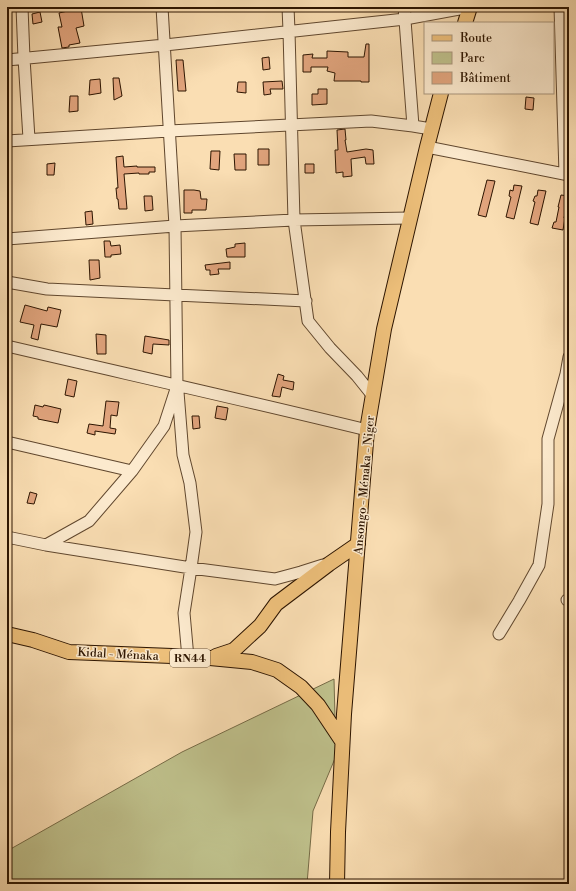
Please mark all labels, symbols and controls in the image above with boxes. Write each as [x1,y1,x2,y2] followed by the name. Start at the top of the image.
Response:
[424,22,554,94] legend
[460,31,492,46] text: Route
[460,51,485,66] text: Parc
[459,71,511,86] text: Bâtiment
[351,415,378,556] street label: Ansongo - Ménaka - Niger
[77,645,160,664] street label: Kidal - Ménaka
[170,649,210,667] road number: RN44

